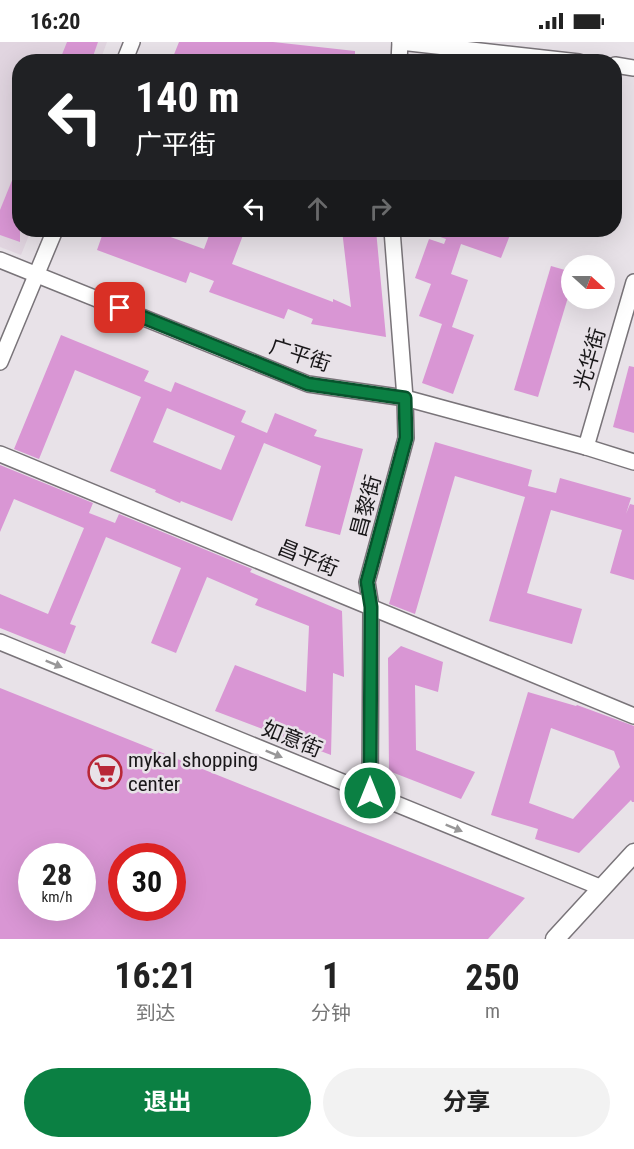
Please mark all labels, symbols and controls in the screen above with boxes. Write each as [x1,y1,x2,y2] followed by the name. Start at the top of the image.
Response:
[30,9,81,34] text: 16:20
[135,73,240,122] text: 140 m
[36,78,114,156] icon: left
[135,129,216,161] text: 广平街
[238,192,271,225] icon: left
[301,192,334,225] icon: ahead
[364,192,397,225] icon: right
[561,255,615,309] north arrow
[561,255,615,309] map controls
[94,282,145,333] pin
[103,291,136,324] icon: arrive
[570,325,610,393] street label: 光华街
[266,334,334,376] street label: 广平街
[346,472,386,540] street label: 昌黎街
[274,535,342,581] street label: 昌平街
[45,660,63,670] one-way arrow
[258,716,326,762] street label: 如意街
[128,748,258,796] place label: mykal shopping center
[265,749,283,759] one-way arrow
[87,754,123,790] supermarket icon: mykal shopping center
[338,761,402,825] position arrow
[445,824,463,833] one-way arrow
[108,843,186,921] speed limit sign: 30
[42,857,72,892] text: 28
[42,888,72,906] text: km/h
[114,955,197,997] text: 16:21
[322,955,340,997] text: 1
[465,957,520,999] text: 250
[485,999,500,1023] text: m
[136,1001,176,1025] text: 到达
[311,1001,351,1025] text: 分钟
[24,1068,311,1137] button: 退出
[323,1068,610,1137] button: 分享

